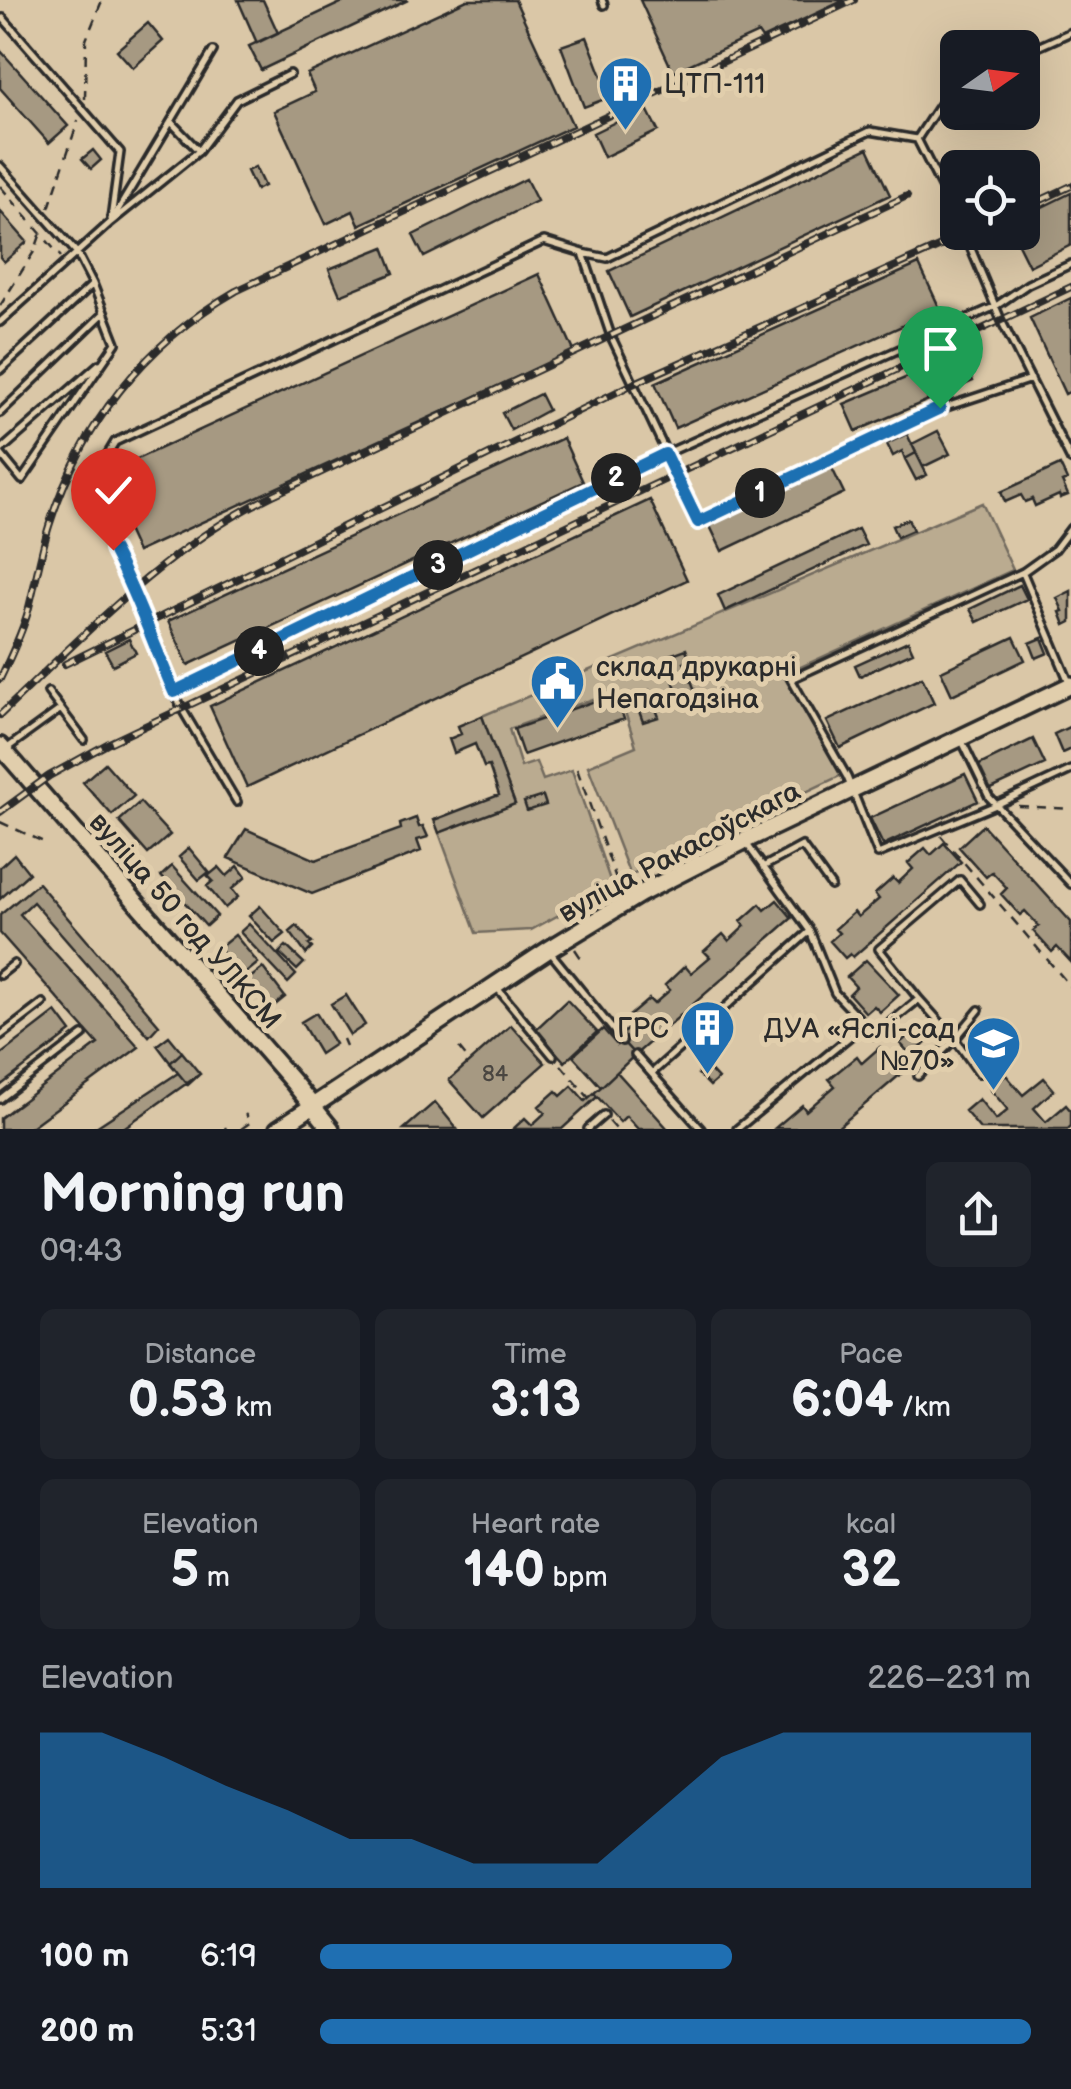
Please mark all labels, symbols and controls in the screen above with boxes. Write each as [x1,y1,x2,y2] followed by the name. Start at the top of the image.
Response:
[940,30,1040,130] north arrow
[940,30,1040,250] map controls
[595,53,655,132] building icon: ЦТП-111
[664,68,765,101] place label: ЦТП-111
[940,150,1040,250] button: locate
[898,306,983,409] pin
[913,321,968,376] icon: arrive
[71,448,156,551] pin
[591,453,641,503] pin: 2
[608,461,624,494] text: 2
[86,463,141,518] icon: check
[735,468,785,518] pin: 1
[754,476,766,509] text: 1
[413,540,463,590] pin: 3
[430,548,446,581] text: 3
[234,626,284,676] pin: 4
[251,634,267,667] text: 4
[596,651,797,716] place label: склад друкарні Непагодзіна
[527,652,587,731] public building icon: склад друкарні Непагодзіна
[553,774,807,930] street label: вуліца Ракасоўскага
[82,806,288,1036] street label: вуліца 50 год УЛКСМ
[678,997,738,1076] building icon: ГРС
[617,1012,669,1045] place label: ГРС
[764,1013,955,1078] place label: ДУА «Яслі-сад №70»
[964,1014,1024,1093] school or university icon: ДУА «Яслі-сад №70»
[482,1061,509,1088] house number: 84
[40,1161,345,1228] text: Morning run
[926,1162,1031,1267] button: share
[40,1232,123,1271] text: 09:43
[144,1338,256,1371] text: Distance
[504,1338,567,1371] text: Time
[839,1338,903,1371] text: Pace
[128,1371,228,1431] text: 0.53
[490,1371,581,1431] text: 3:13
[791,1371,894,1431] text: 6:04
[228,1391,272,1424] text: km
[894,1391,951,1424] text: /km
[142,1508,259,1541] text: Elevation
[471,1508,600,1541] text: Heart rate
[846,1508,896,1541] text: kcal
[170,1541,199,1601] text: 5
[463,1541,545,1601] text: 140
[841,1541,900,1601] text: 32
[199,1561,230,1594] text: m
[545,1561,608,1594] text: bpm
[40,1659,173,1698] text: Elevation
[867,1659,1031,1698] text: 226–231 m
[40,1937,129,1976] text: 100 m
[200,1937,257,1976] text: 6:19
[40,2012,134,2051] text: 200 m
[200,2012,257,2051] text: 5:31

